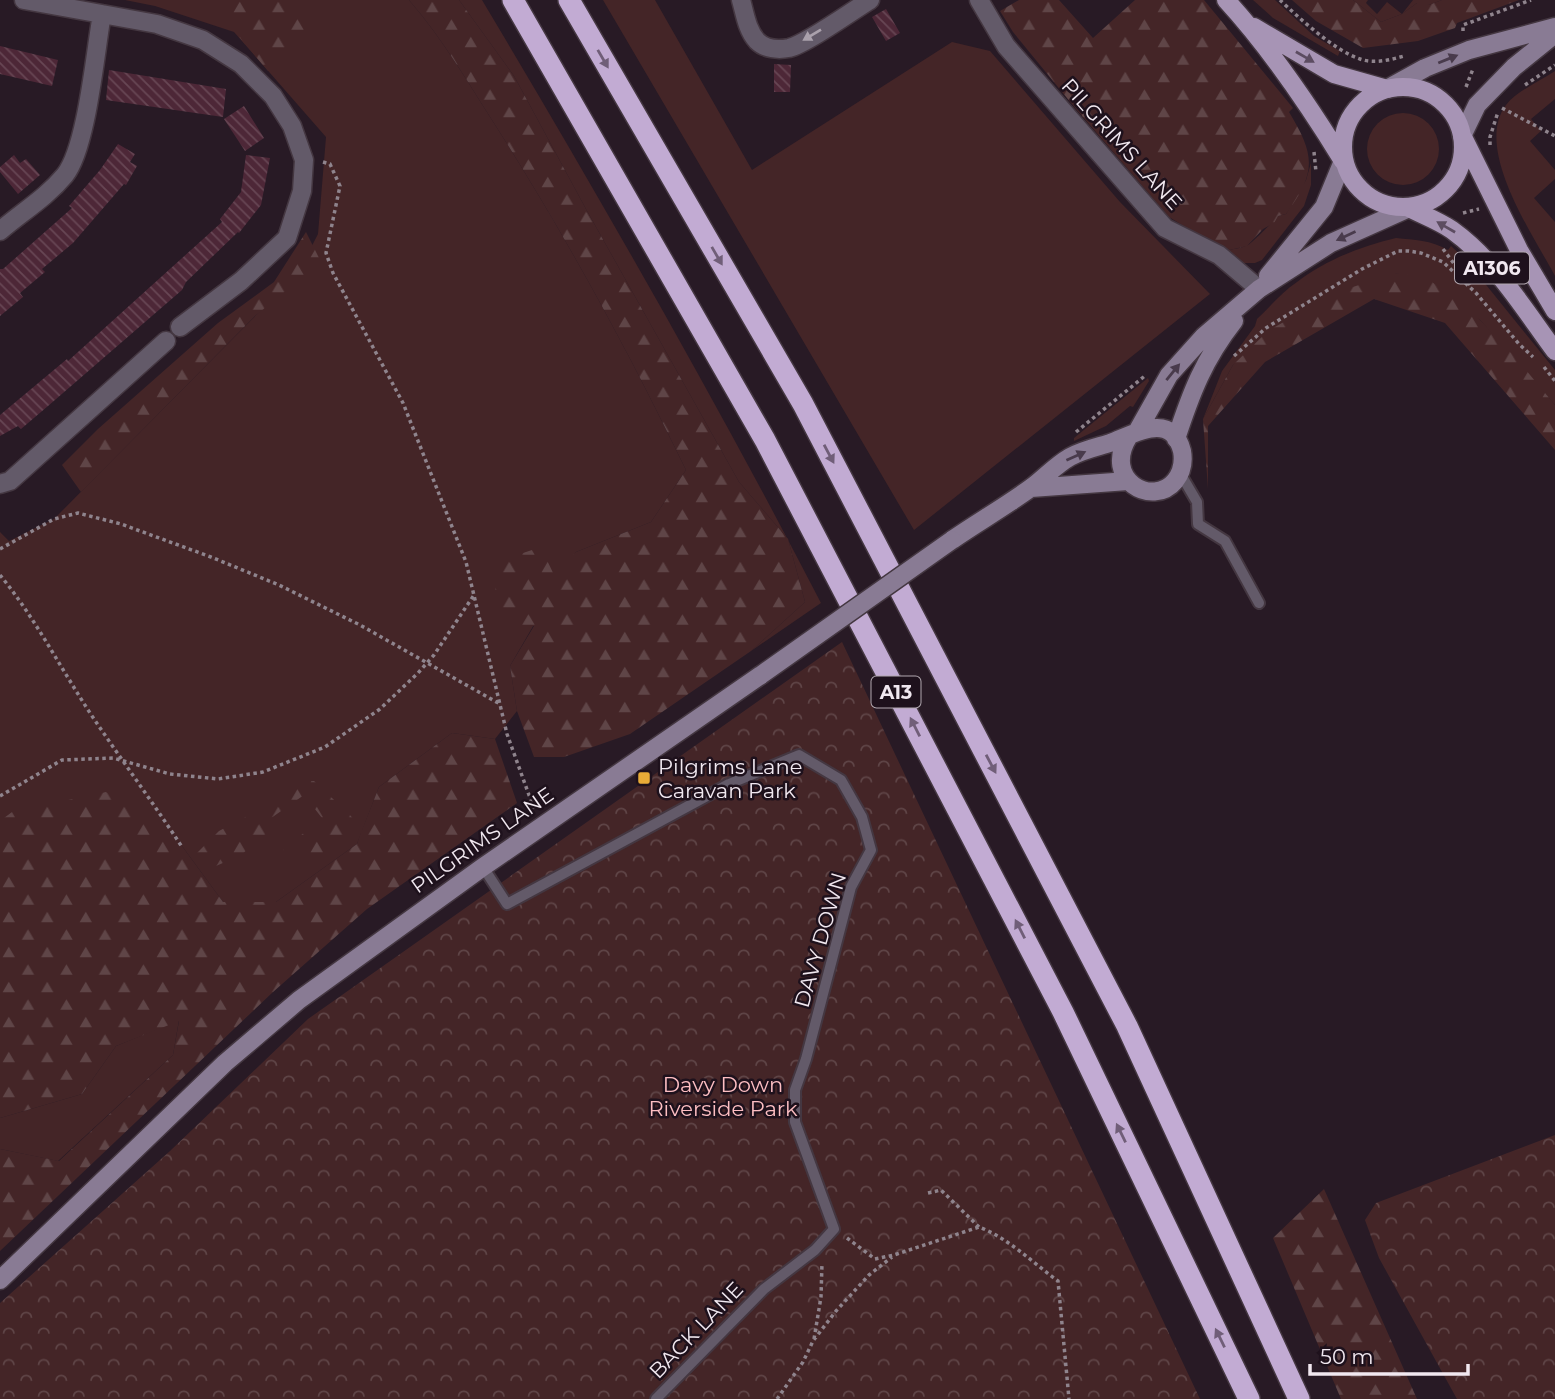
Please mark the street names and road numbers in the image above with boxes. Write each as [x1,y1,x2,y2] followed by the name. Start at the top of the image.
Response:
[1056,73,1188,215] street label: PILGRIMS LANE
[1455,252,1529,284] road number: A1306
[872,677,920,708] road number: A13
[406,782,558,898] street label: PILGRIMS LANE
[789,870,851,1010] street label: DAVY DOWN
[644,1277,748,1383] street label: BACK LANE

